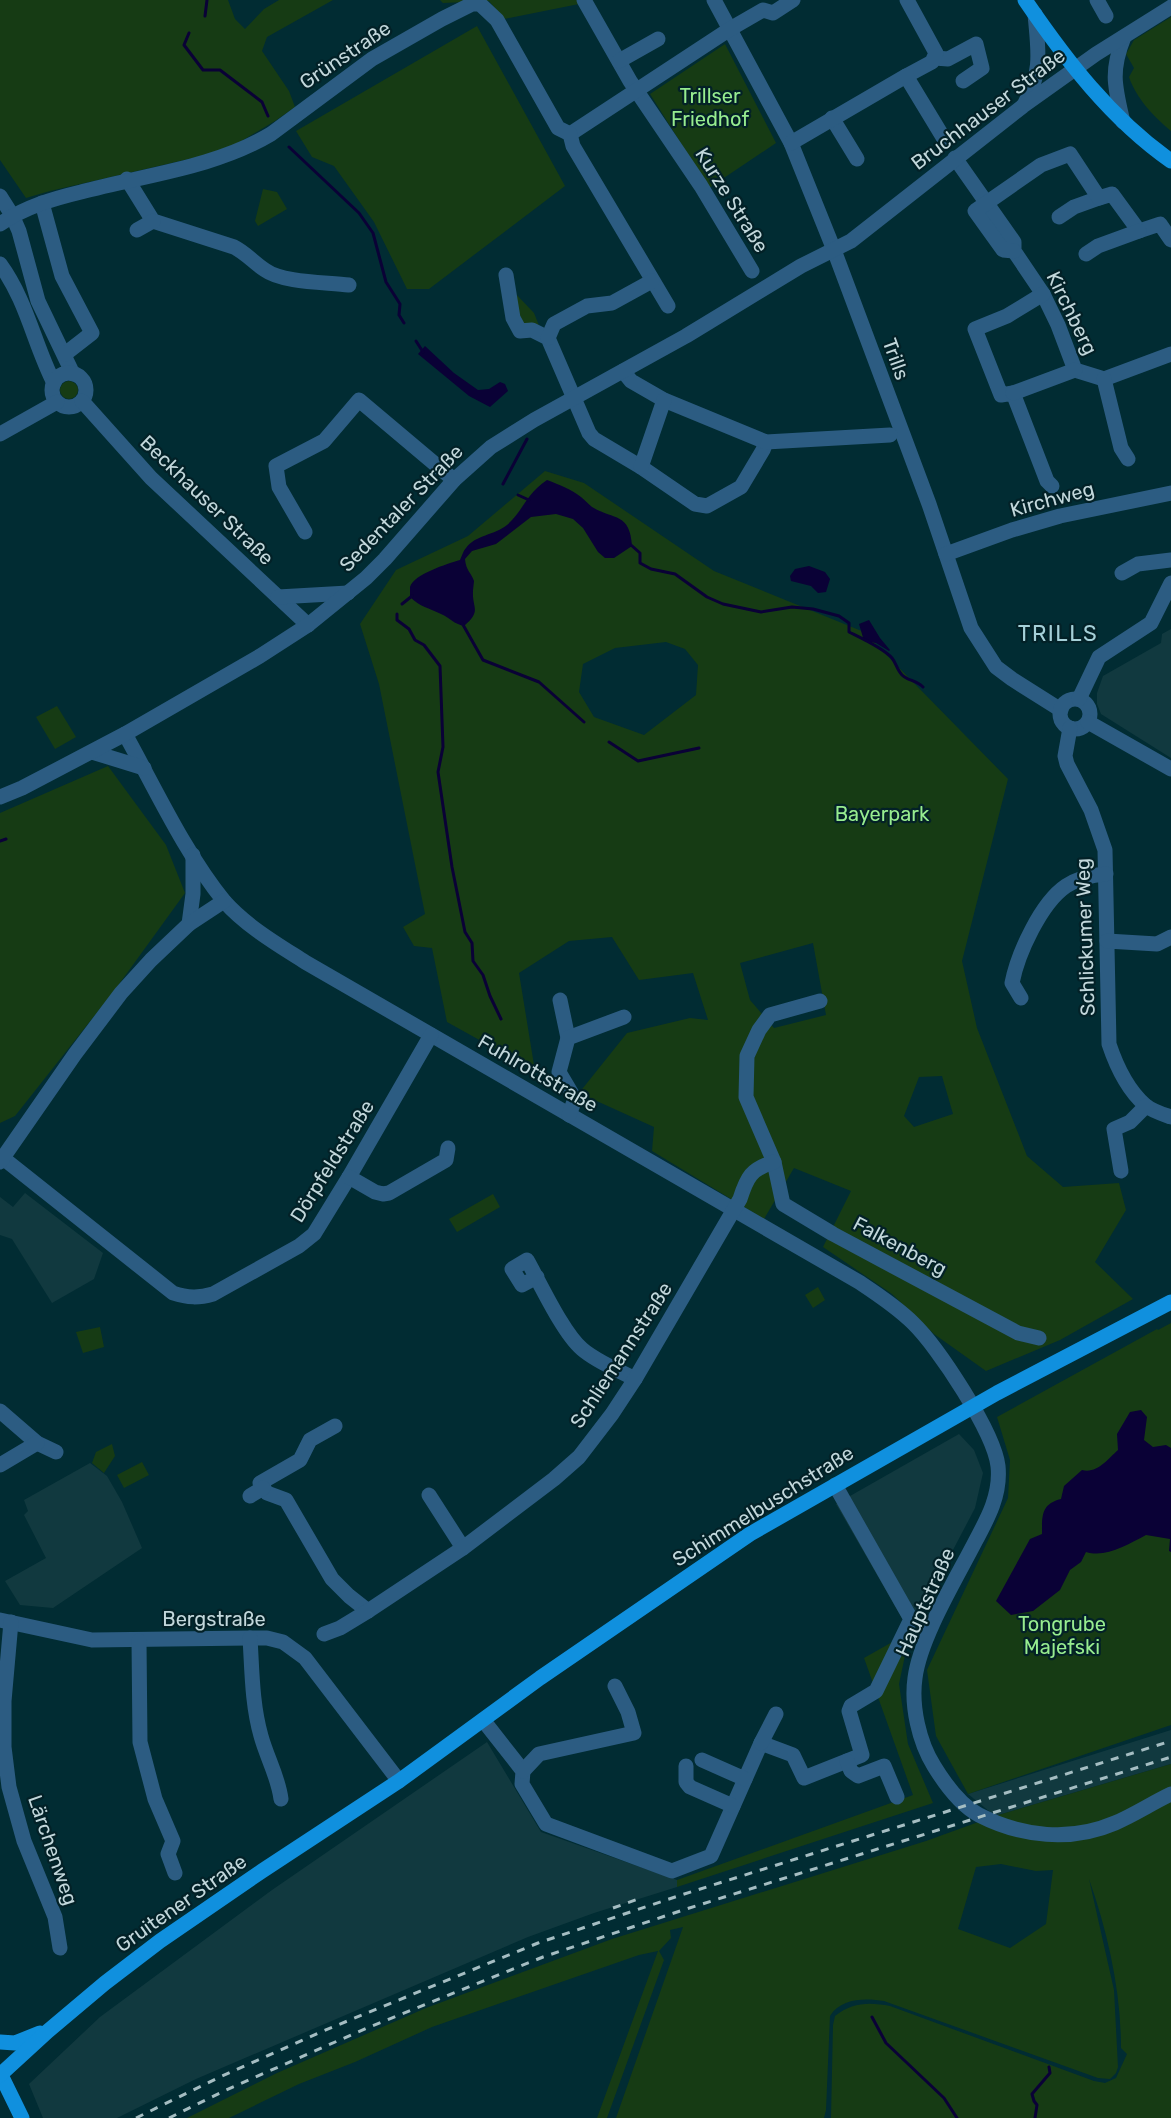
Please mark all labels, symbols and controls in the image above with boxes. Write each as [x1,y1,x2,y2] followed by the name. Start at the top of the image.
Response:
[295,16,395,94] street label: Grünstraße
[906,43,1070,175] street label: Bruchhauser Straße
[671,84,749,131] park label: Trillser Friedhof
[690,143,774,257] street label: Kurze Straße
[1042,267,1102,359] street label: Kirchberg
[877,335,915,383] street label: Trills
[135,430,279,570] street label: Beckhauser Straße
[334,439,468,577] street label: Sedentaler Straße
[1007,476,1097,522] street label: Kirchweg
[1018,620,1098,647] district label: TRILLS
[835,802,930,826] park label: Bayerpark
[1070,858,1100,1016] street label: Schlickumer Weg
[474,1029,602,1117] street label: Fuhlrottstraße
[285,1095,379,1227] street label: Dörpfeldstraße
[849,1211,951,1281] street label: Falkenberg
[565,1278,677,1432] street label: Schliemannstraße
[668,1440,858,1572] street label: Schimmelbuschstraße
[890,1544,960,1660] street label: Hauptstraße
[162,1607,266,1631] street label: Bergstraße
[1018,1612,1106,1659] park label: Tongrube Majefski
[23,1792,83,1908] street label: Lärchenweg
[111,1849,251,1957] street label: Gruitener Straße

